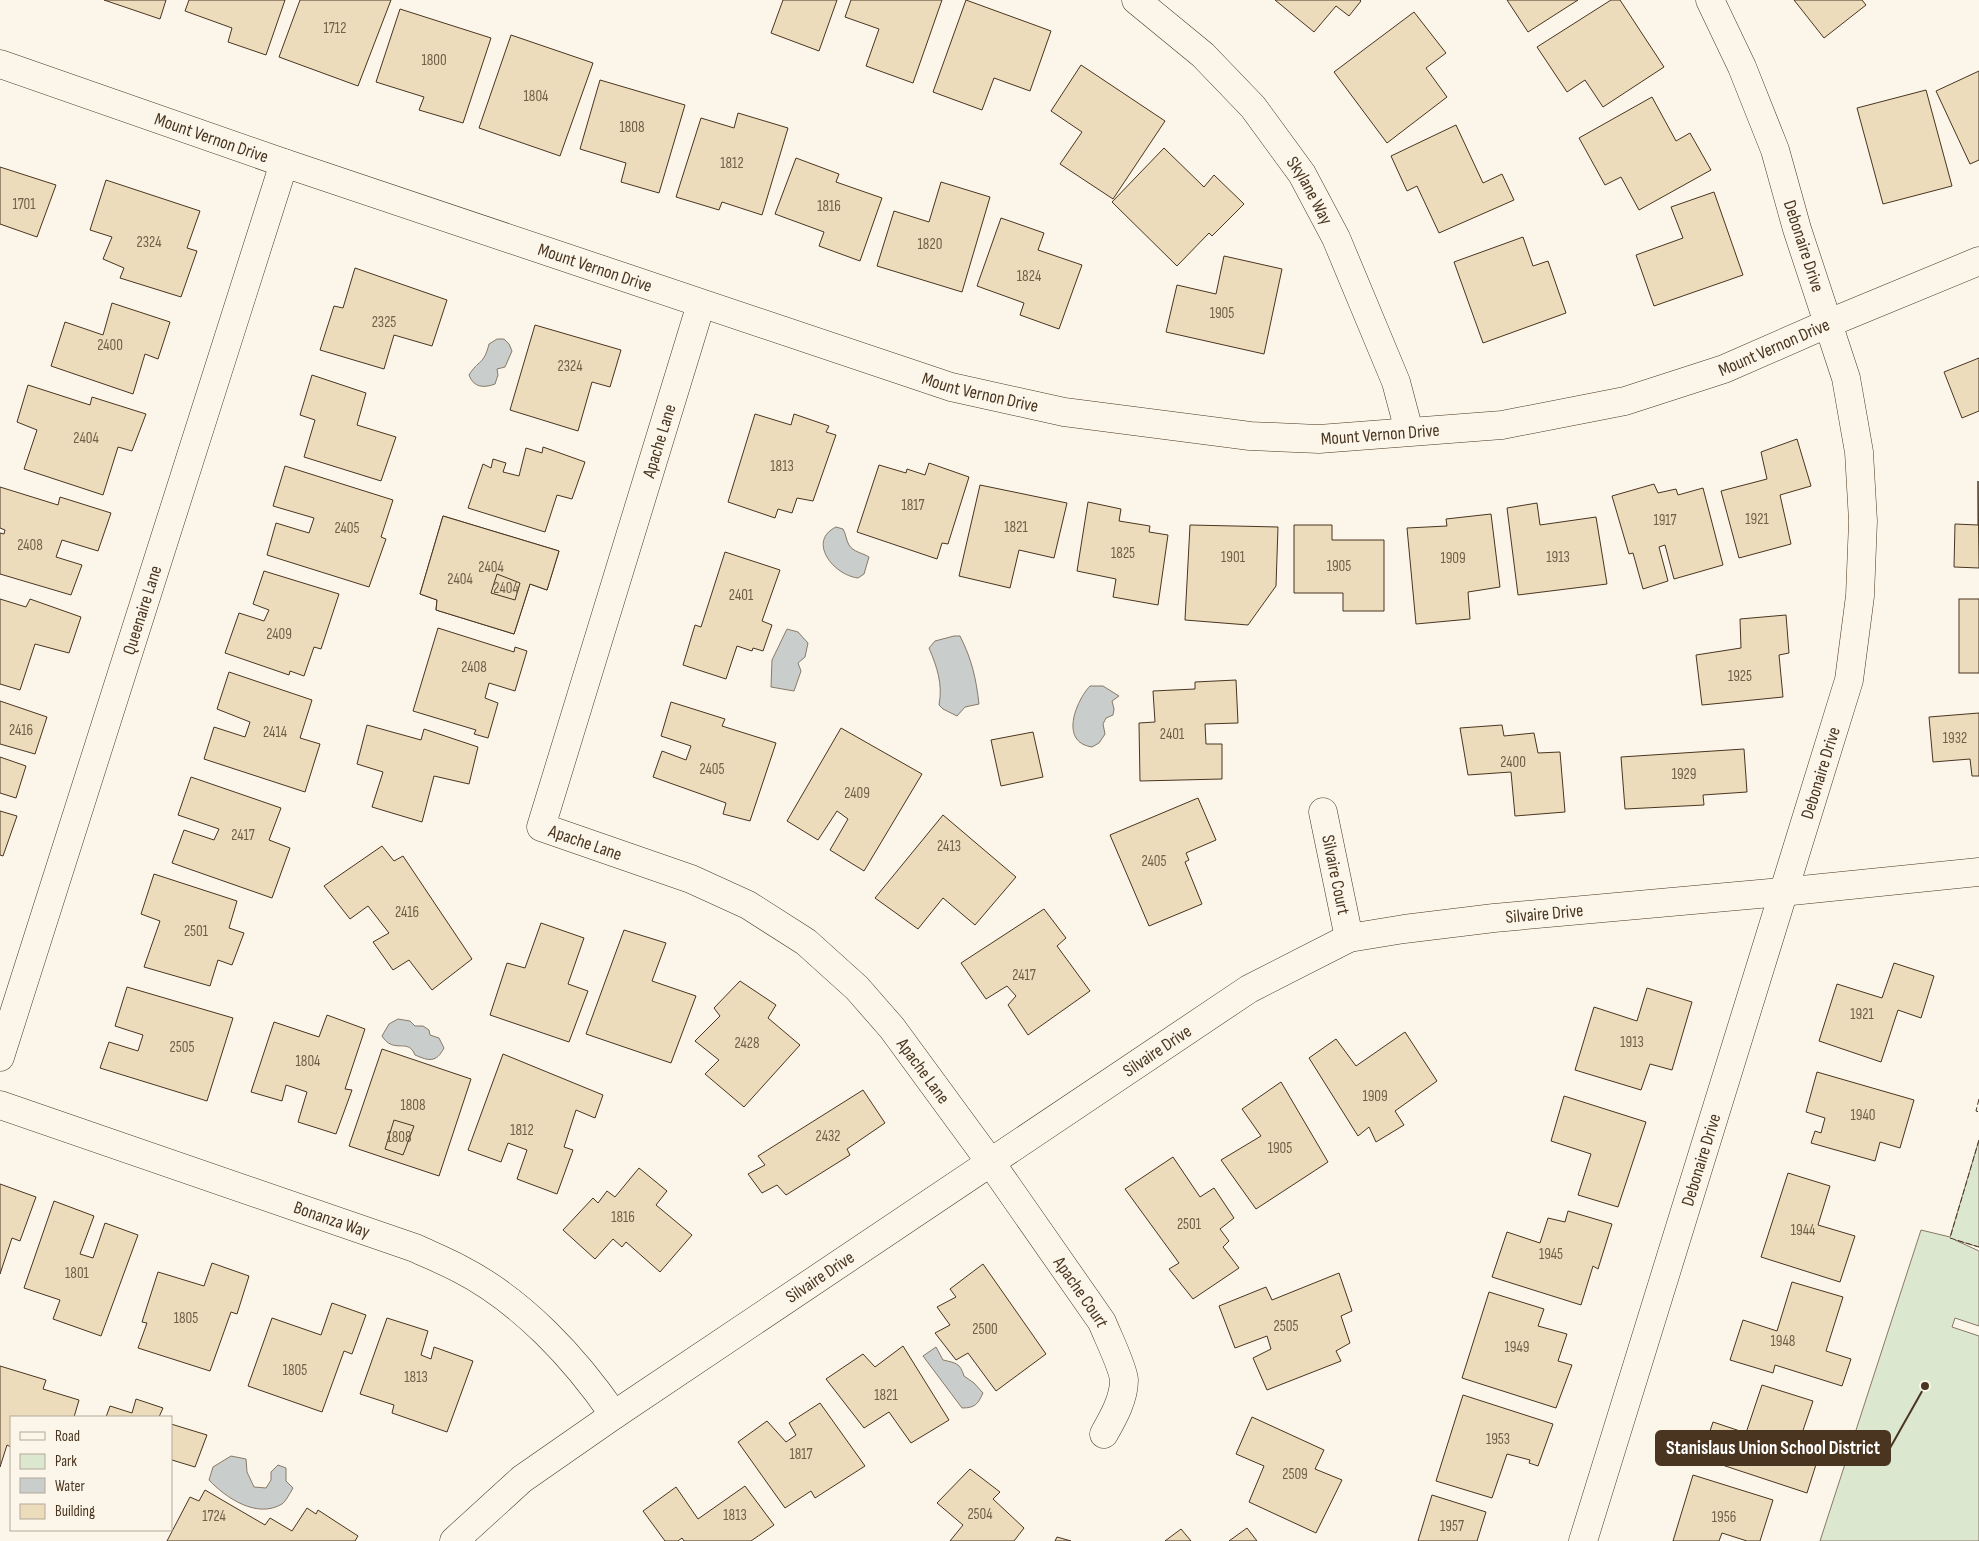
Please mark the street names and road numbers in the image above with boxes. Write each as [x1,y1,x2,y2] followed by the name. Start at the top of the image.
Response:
[152,109,271,168] street label: Mount Vernon Drive
[1282,153,1337,228] street label: Skylane Way
[1779,198,1828,295] street label: Debonaire Drive
[535,239,655,297] street label: Mount Vernon Drive
[1715,314,1833,381] street label: Mount Vernon Drive
[919,368,1040,417] street label: Mount Vernon Drive
[638,402,681,481] street label: Apache Lane
[1320,420,1440,450] street label: Mount Vernon Drive
[118,563,166,657] street label: Queenaire Lane
[1797,724,1845,822] street label: Debonaire Drive
[545,820,625,865] street label: Apache Lane
[1317,833,1354,917] street label: Silvaire Court
[1505,900,1584,928] street label: Silvaire Drive
[1119,1021,1196,1082] street label: Silvaire Drive
[891,1033,954,1108] street label: Apache Lane
[1677,1111,1725,1209] street label: Debonaire Drive
[291,1197,373,1243] street label: Bonanza Way
[782,1247,858,1308] street label: Silvaire Drive
[1048,1252,1113,1331] street label: Apache Court

